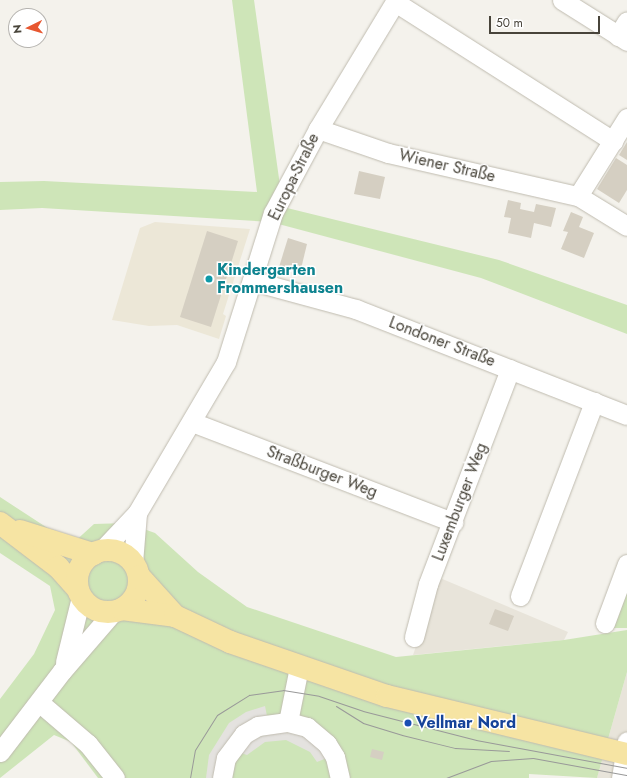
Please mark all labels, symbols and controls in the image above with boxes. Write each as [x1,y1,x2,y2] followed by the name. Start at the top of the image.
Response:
[8,8,48,48] north arrow
[491,8,602,34] scale bar
[496,14,523,32] text: 50 m
[9,24,25,34] text: N
[265,130,323,224] street label: Europa-Straße
[397,146,497,186] street label: Wiener Straße
[217,260,343,298] place label: Kindergarten Frommershausen
[204,274,214,284] marker: Kindergarten Frommershausen
[386,313,498,371] street label: Londoner Straße
[429,440,491,564] street label: Luxemburger Weg
[264,442,380,502] street label: Straßburger Weg
[416,713,516,733] place label: Vellmar Nord
[403,718,413,728] marker: Vellmar Nord

